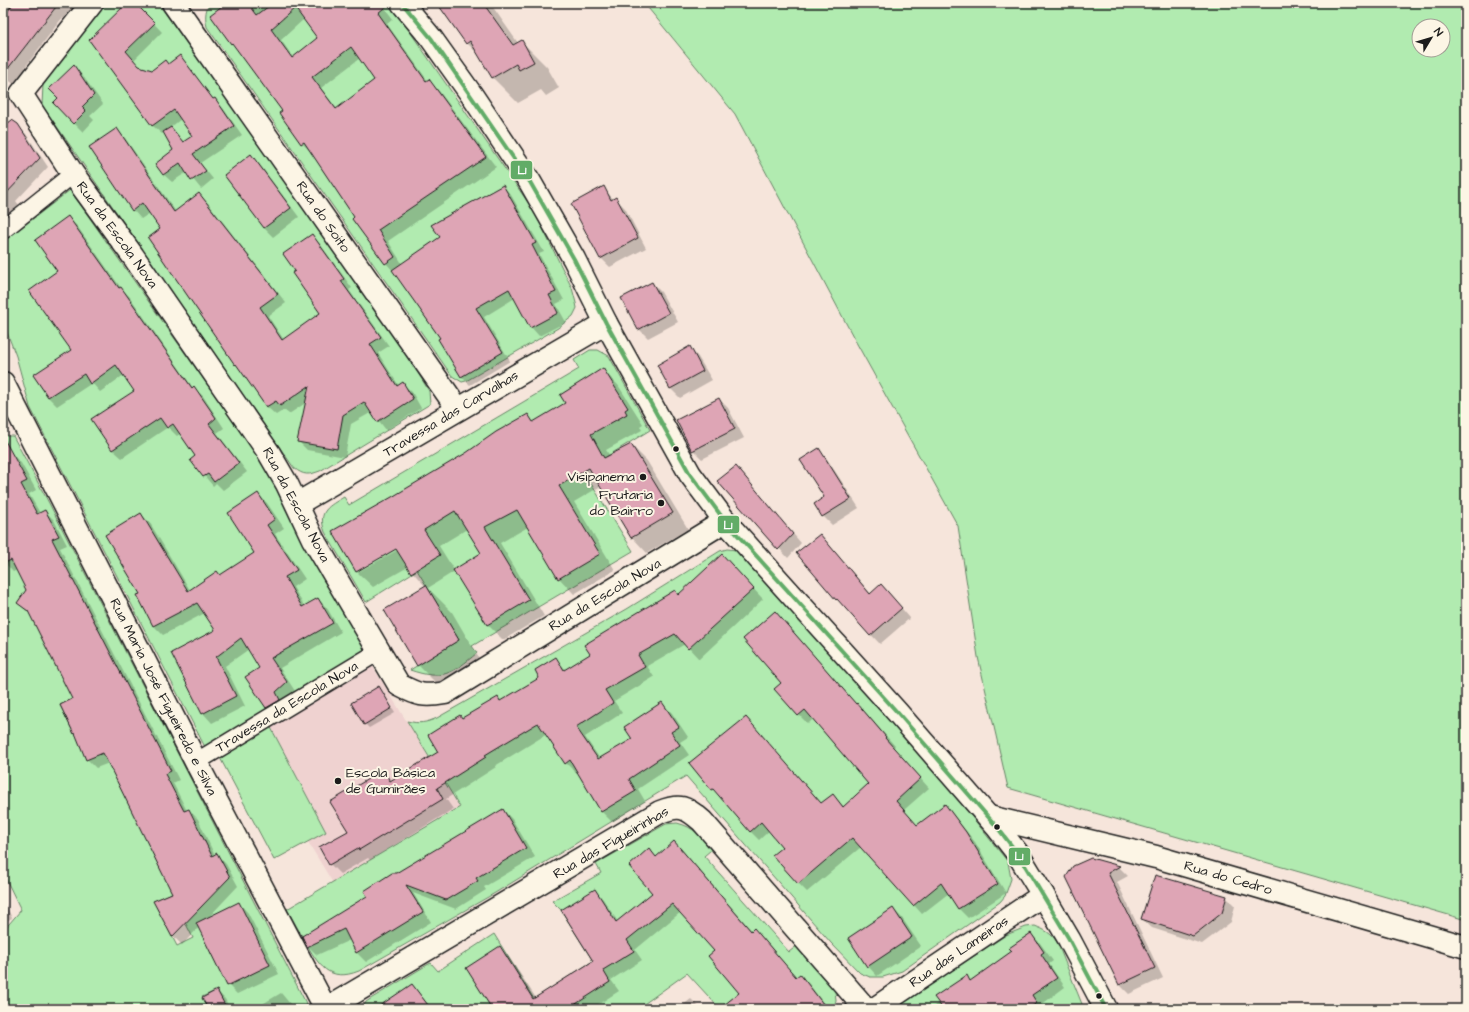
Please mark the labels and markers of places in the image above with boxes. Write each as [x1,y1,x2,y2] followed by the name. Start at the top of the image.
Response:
[671,444,681,454] unlabelled marker
[567,467,635,487] place label: Visipanema
[638,472,648,482] marker: Visipanema
[590,485,653,521] place label: Frutaria do Bairro
[656,498,666,508] marker: Frutaria do Bairro
[346,763,435,799] place label: Escola Básica de Gumirães
[333,776,343,786] marker: Escola Básica de Gumirães
[992,822,1002,832] unlabelled marker
[1094,991,1104,1001] unlabelled marker

